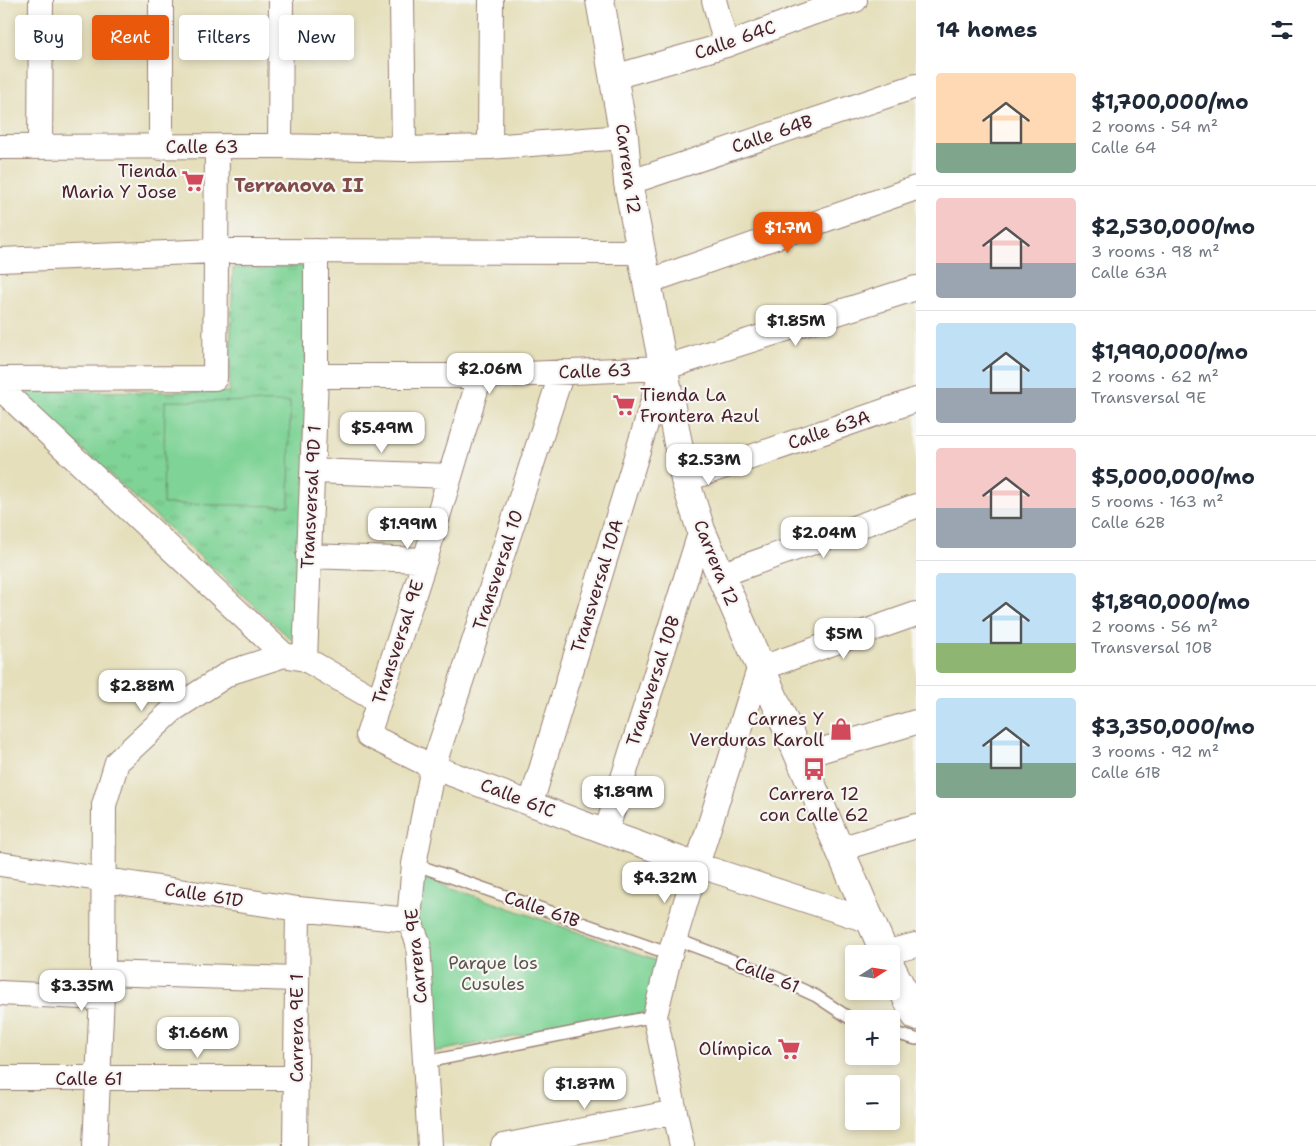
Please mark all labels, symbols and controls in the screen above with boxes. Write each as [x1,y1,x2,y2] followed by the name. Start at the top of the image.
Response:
[15,15,82,60] chip: Buy
[92,15,169,60] chip: Rent
[179,15,269,60] chip: Filters
[279,15,354,60] chip: New
[691,15,779,65] street label: Calle 64C
[936,16,1037,44] text: 14 homes
[1268,16,1296,44] icon: filters
[1091,88,1249,116] text: $1,700,000/mo
[976,93,1036,153] icon: home
[728,109,816,159] street label: Calle 64B
[1091,116,1218,137] text: 2 rooms · 54 m²
[610,122,646,216] street label: Carrera 12
[166,135,238,159] street label: Calle 63
[1091,137,1156,158] text: Calle 64
[62,159,177,204] place label: Tienda Maria Y Jose
[180,168,206,194] supermarket icon: Tienda Maria Y Jose
[234,173,364,198] district label: Terranova II
[753,212,823,254] pin: $1.7M
[1091,213,1255,241] text: $2,530,000/mo
[764,217,812,238] text: $1.7M
[976,218,1036,278] icon: home
[1091,241,1220,262] text: 3 rooms · 98 m²
[1091,262,1167,283] text: Calle 63A
[755,304,837,347] pin: $1.85M
[767,310,825,331] text: $1.85M
[1091,338,1248,366] text: $1,990,000/mo
[976,343,1036,403] icon: home
[449,352,531,395] pin: $2.06M
[458,358,522,379] text: $2.06M
[558,358,632,384] street label: Calle 63
[1091,366,1219,387] text: 2 rooms · 62 m²
[640,383,760,428] place label: Tienda La Frontera Azul
[1091,387,1206,408] text: Transversal 9E
[611,392,637,418] supermarket icon: Tienda La Frontera Azul
[785,405,873,455] street label: Calle 63A
[341,412,423,454] pin: $5.49M
[351,417,413,438] text: $5.49M
[295,425,327,569] street label: Transversal 9D 1
[668,444,750,486] pin: $2.53M
[677,449,741,470] text: $2.53M
[1091,463,1255,491] text: $5,000,000/mo
[976,468,1036,528] icon: home
[1091,491,1224,512] text: 5 rooms · 163 m²
[467,507,529,633] street label: Transversal 10
[367,508,449,550] pin: $1.99M
[1091,512,1165,533] text: Calle 62B
[379,513,437,534] text: $1.99M
[565,516,629,656] street label: Transversal 10A
[688,516,744,610] street label: Carrera 12
[783,516,865,559] pin: $2.04M
[792,522,856,543] text: $2.04M
[367,577,429,707] street label: Transversal 9E
[1091,588,1250,616] text: $1,890,000/mo
[976,593,1036,653] icon: home
[621,613,685,749] street label: Transversal 10B
[1091,616,1218,637] text: 2 rooms · 56 m²
[820,618,868,660] pin: $5M
[825,623,863,644] text: $5M
[1091,637,1212,658] text: Transversal 10B
[101,670,183,712] pin: $2.88M
[110,675,174,696] text: $2.88M
[689,707,825,752] place label: Carnes Y Verduras Karoll
[1091,713,1255,741] text: $3,350,000/mo
[828,716,854,742] shop icon: Carnes Y Verduras Karoll
[976,718,1036,778] icon: home
[1091,741,1219,762] text: 3 rooms · 92 m²
[801,756,827,782] bus stop icon: Carrera 12 con Calle 62
[1091,762,1160,783] text: Calle 61B
[477,773,559,823] street label: Calle 61C
[582,776,664,818] pin: $1.89M
[593,781,653,802] text: $1.89M
[759,782,869,827] place label: Carrera 12 con Calle 62
[624,862,706,904] pin: $4.32M
[633,867,697,888] text: $4.32M
[163,877,245,913] street label: Calle 61D
[501,885,583,933] street label: Calle 61B
[399,907,433,1005] street label: Carrera 9E
[845,945,900,1000] north arrow
[845,945,900,1130] map controls
[448,951,538,996] park label: Parque los Cusules
[731,951,803,999] street label: Calle 61
[41,970,123,1012] pin: $3.35M
[285,973,309,1083] street label: Carrera 9E 1
[50,975,114,996] text: $3.35M
[845,1010,900,1065] button: +
[157,1016,239,1059] pin: $1.66M
[168,1022,228,1043] text: $1.66M
[776,1036,802,1062] supermarket icon: Olímpica
[698,1037,772,1061] place label: Olímpica
[55,1067,123,1091] street label: Calle 61
[544,1068,626,1110] pin: $1.87M
[555,1073,615,1094] text: $1.87M
[845,1075,900,1130] button: −

